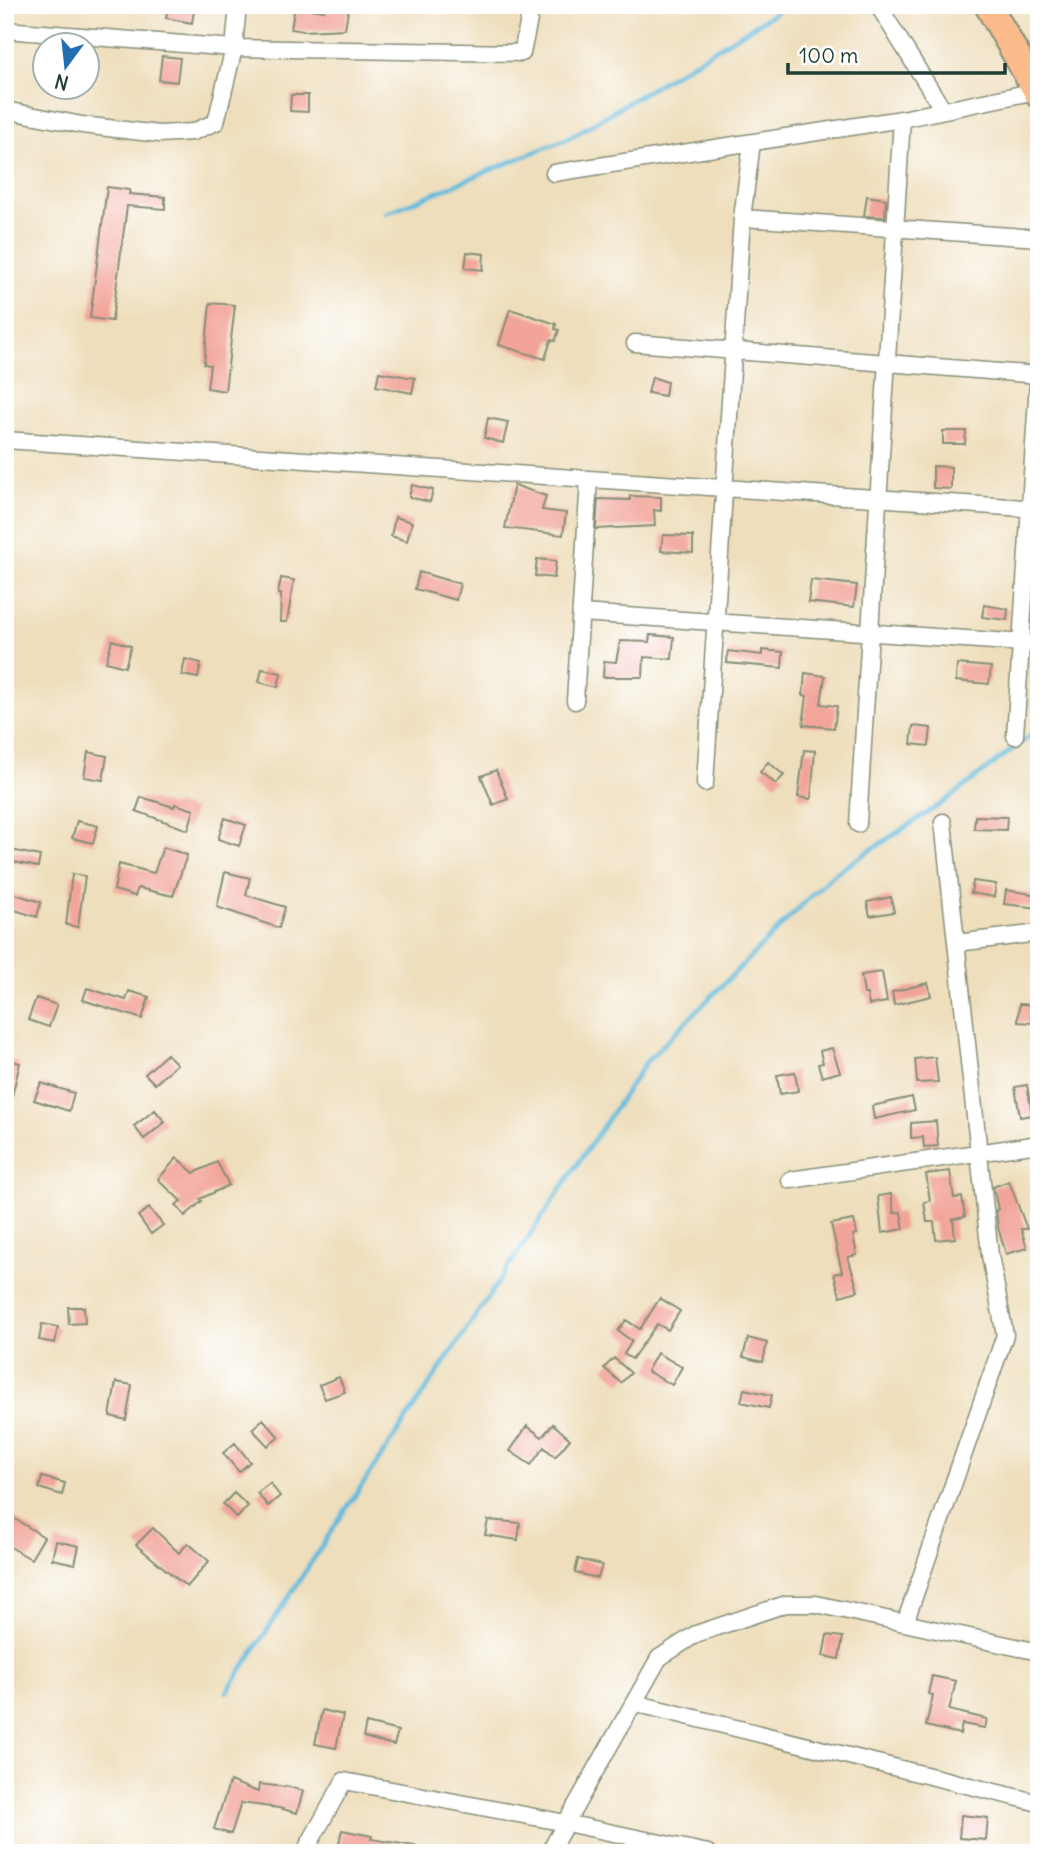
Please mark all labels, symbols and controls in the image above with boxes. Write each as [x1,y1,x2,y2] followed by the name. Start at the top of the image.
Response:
[32,32,102,102] north arrow
[788,32,1006,76] scale bar
[799,42,858,69] text: 100 m
[52,69,71,96] text: N

